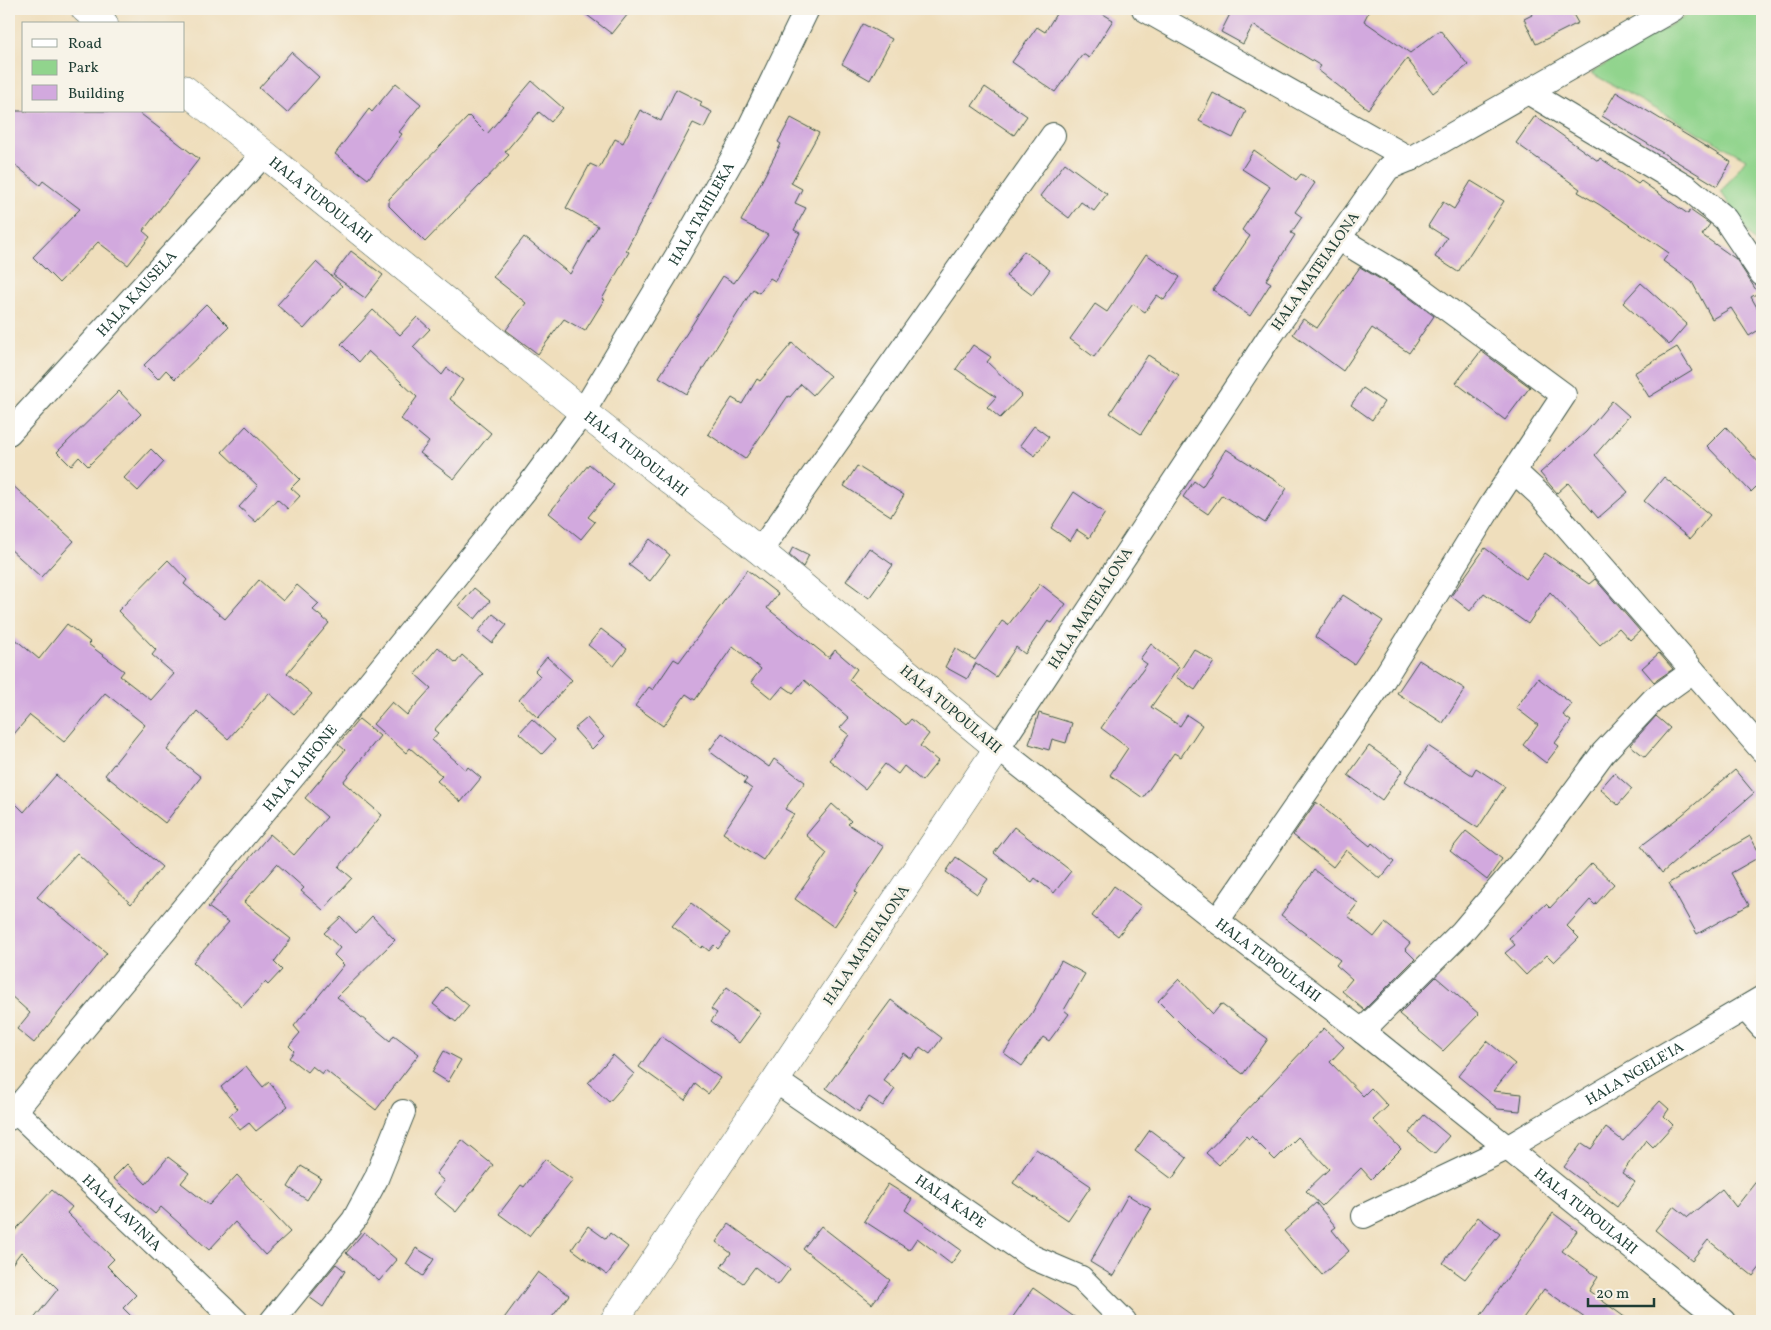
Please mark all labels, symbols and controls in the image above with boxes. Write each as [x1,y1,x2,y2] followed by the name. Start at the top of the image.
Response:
[22,22,185,112] legend
[68,34,102,55] text: Road
[68,58,99,79] text: Park
[68,84,125,105] text: Building
[264,153,376,249] street label: HALA TUPOULAHI
[664,158,741,270] street label: HALA TAHILEKA
[1267,208,1366,336] street label: HALA MATEIALONA
[93,246,183,342] street label: HALA KAUSELA
[579,407,692,503] street label: HALA TUPOULAHI
[1044,543,1139,674] street label: HALA MATEIALONA
[894,661,1006,759] street label: HALA TUPOULAHI
[259,721,343,817] street label: HALA LAIFONE
[819,881,916,1010] street label: HALA MATEIALONA
[1210,914,1325,1008] street label: HALA TUPOULAHI
[1582,1037,1689,1112] street label: HALA NGELE'IA
[1529,1164,1641,1260] street label: HALA TUPOULAHI
[76,1170,166,1257] street label: HALA LAVINIA
[910,1170,990,1234] street label: HALA KAPE
[1588,1275,1655,1307] scale bar
[1596,1284,1629,1305] text: 20 m

